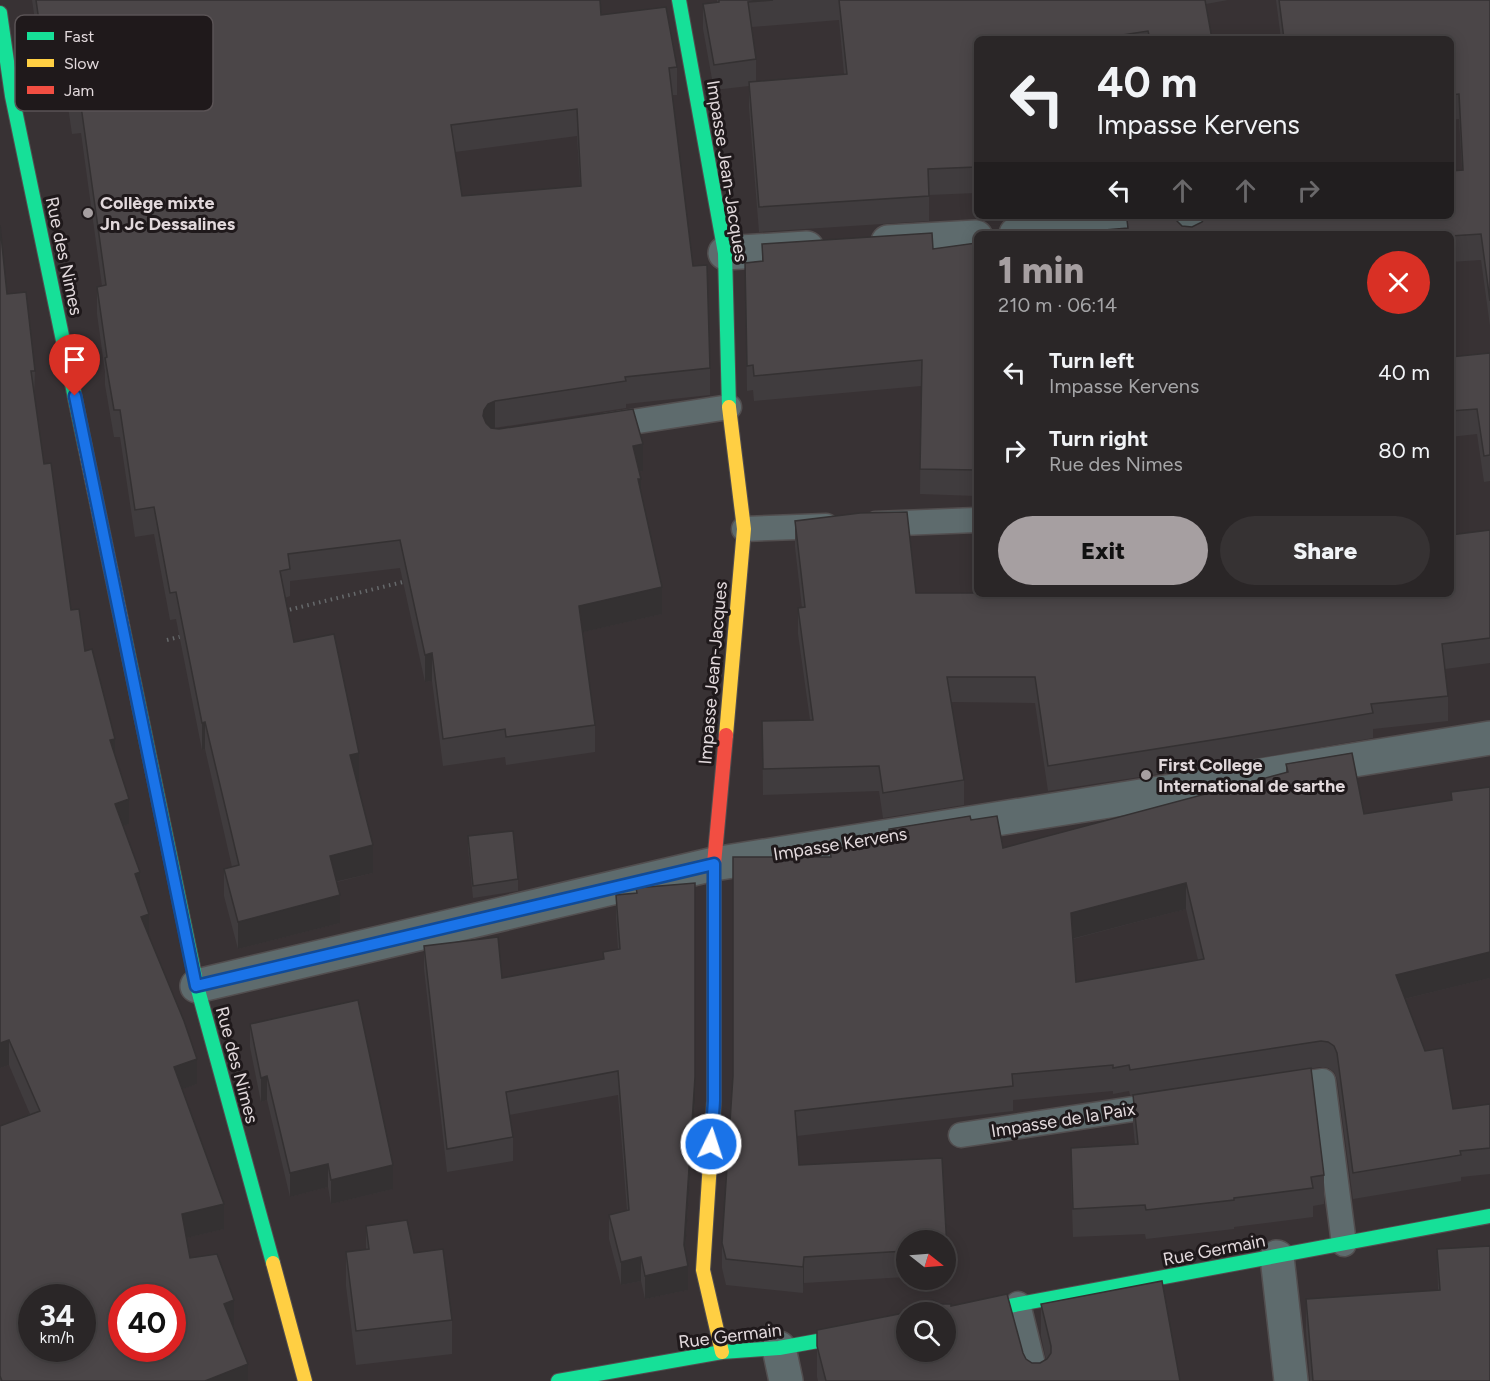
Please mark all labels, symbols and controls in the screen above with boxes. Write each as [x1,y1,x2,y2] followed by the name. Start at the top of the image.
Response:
[15,15,213,111] legend
[64,27,94,46] text: Fast
[64,54,99,73] text: Slow
[1097,57,1197,108] text: 40 m
[998,60,1076,138] icon: left
[702,79,752,263] street label: Impasse Jean-Jacques
[64,81,94,100] text: Jam
[1097,108,1300,141] text: Impasse Kervens
[1103,174,1136,207] icon: left
[1166,174,1199,207] icon: ahead
[1229,174,1262,207] icon: ahead
[1292,174,1325,207] icon: right
[100,192,236,235] place label: Collège mixte Jn Jc Dessalines
[41,195,87,317] street label: Rue des Nimes
[81,206,95,220] marker: Collège mixte Jn Jc Dessalines
[998,249,1084,292] text: 1 min
[1367,251,1430,314] button: close
[998,293,1117,317] text: 210 m · 06:14
[49,334,100,396] pin
[58,343,91,376] icon: arrive
[1049,347,1135,374] text: Turn left
[998,356,1031,389] icon: left
[1378,359,1430,386] text: 40 m
[1049,374,1199,398] text: Impasse Kervens
[1049,425,1148,452] text: Turn right
[998,434,1031,467] icon: right
[1378,437,1430,464] text: 80 m
[1049,452,1183,476] text: Rue des Nimes
[998,516,1208,585] button: Exit
[1220,516,1430,585] button: Share
[694,581,732,765] street label: Impasse Jean-Jacques
[1158,754,1345,797] place label: First College International de sarthe
[1139,768,1153,782] marker: First College International de sarthe
[772,823,908,865] street label: Impasse Kervens
[211,1004,263,1126] street label: Rue des Nimes
[989,1098,1137,1142] street label: Impasse de la Paix
[679,1112,743,1176] position arrow
[1161,1229,1267,1271] street label: Rue Germain
[896,1230,956,1290] north arrow
[896,1230,956,1362] map controls
[108,1284,186,1362] speed limit sign: 40
[39,1297,75,1334] text: 34
[896,1302,956,1362] button: search
[677,1319,783,1353] street label: Rue Germain
[40,1329,74,1347] text: km/h

